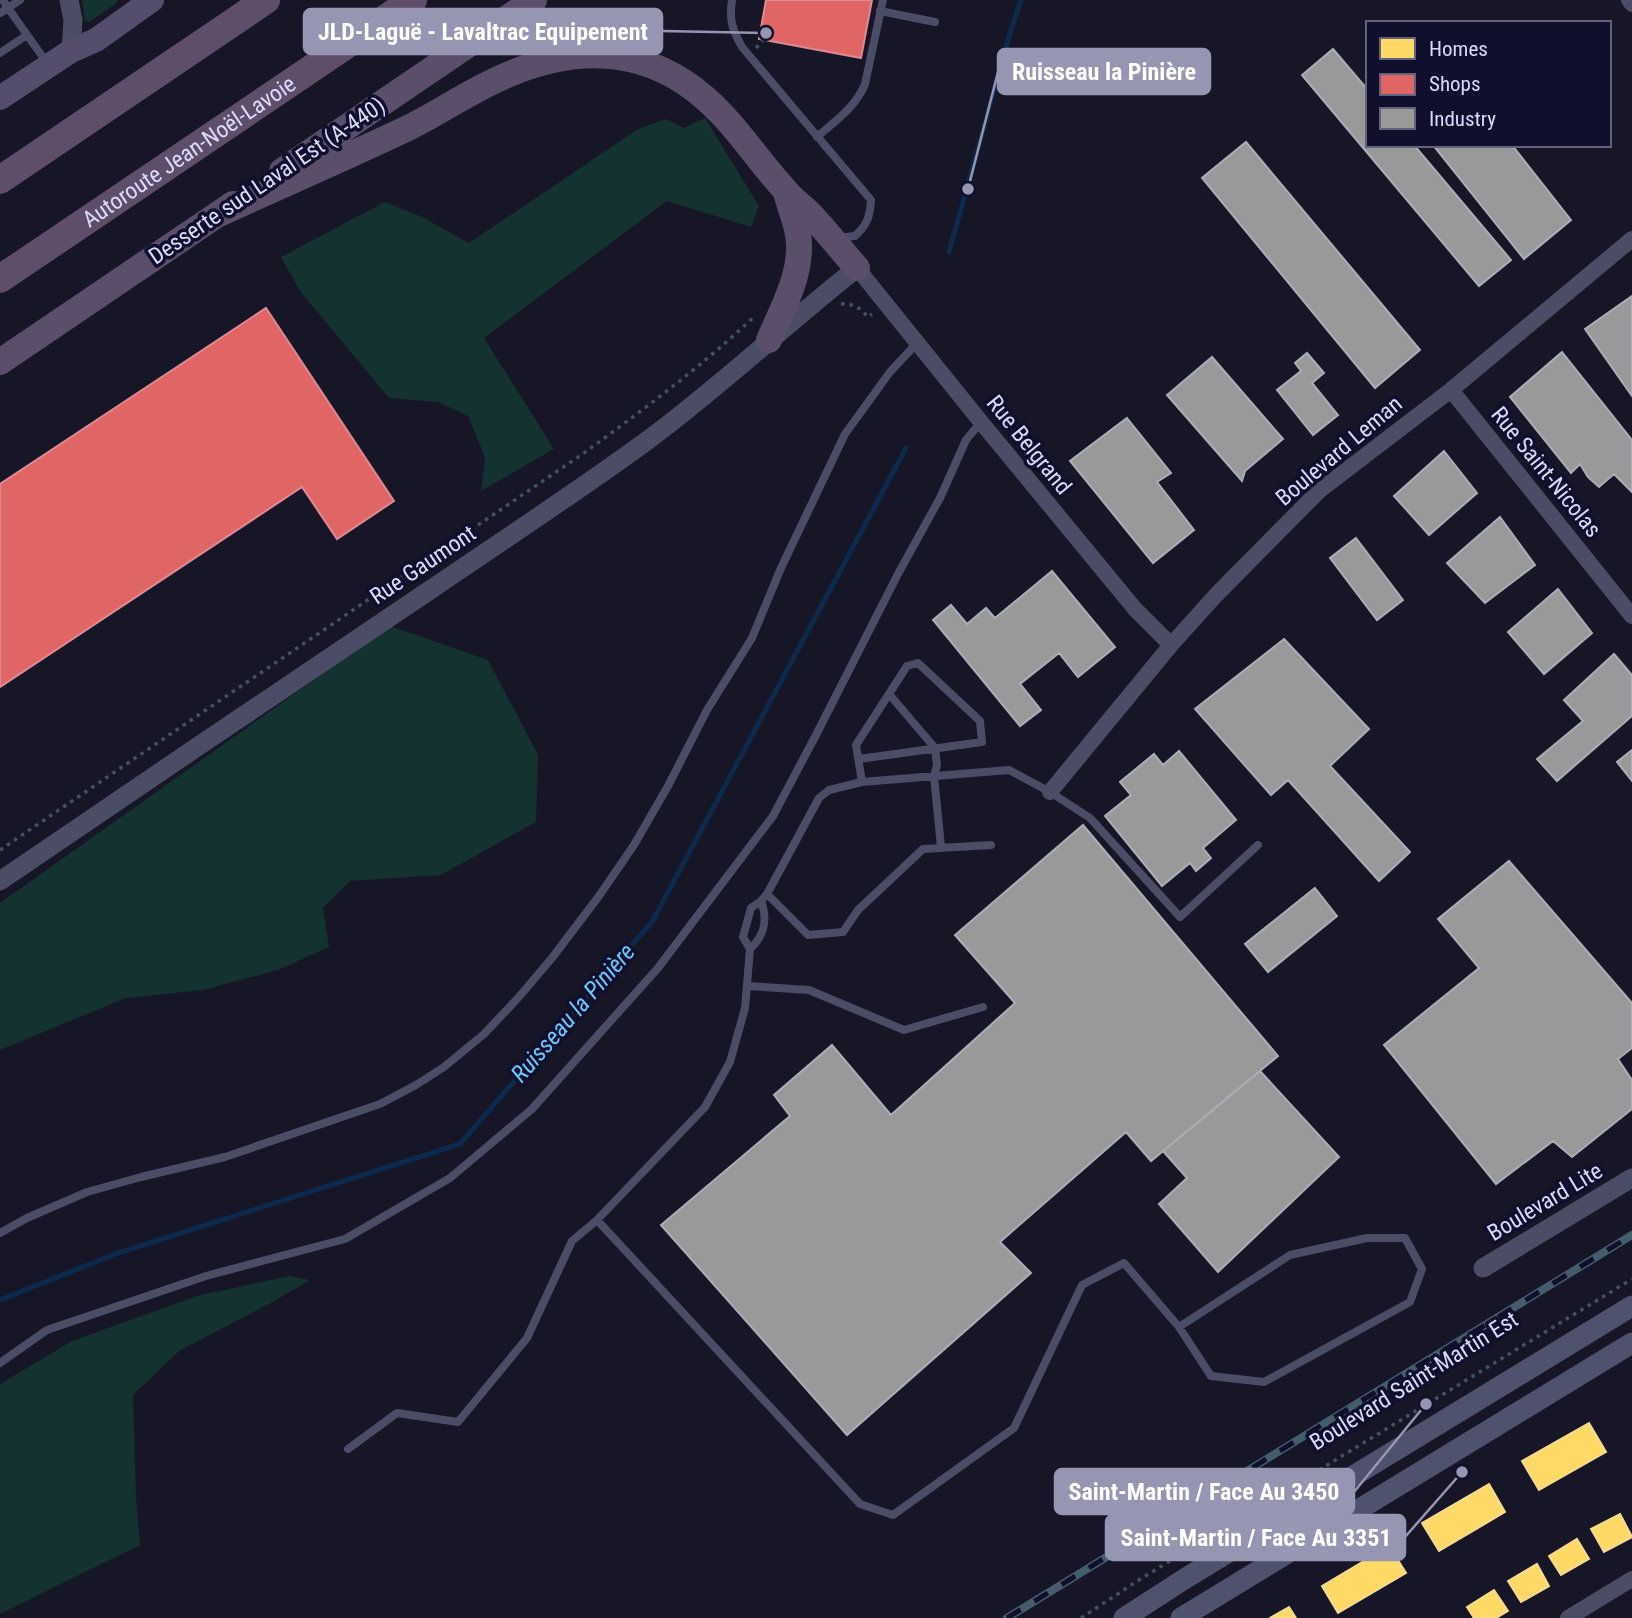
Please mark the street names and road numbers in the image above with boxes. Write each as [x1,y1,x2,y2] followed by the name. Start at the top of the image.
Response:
[77,70,301,233] street label: Autoroute Jean-Noël-Lavoie
[144,92,390,270] street label: Desserte sud Laval Est (A-440)
[981,390,1077,500] street label: Rue Belgrand
[1270,390,1408,512] street label: Boulevard Leman
[1485,401,1607,543] street label: Rue Saint-Nicolas
[365,520,481,610] street label: Rue Gaumont
[1483,1157,1607,1247] street label: Boulevard Lite
[1305,1306,1523,1456] street label: Boulevard Saint-Martin Est

